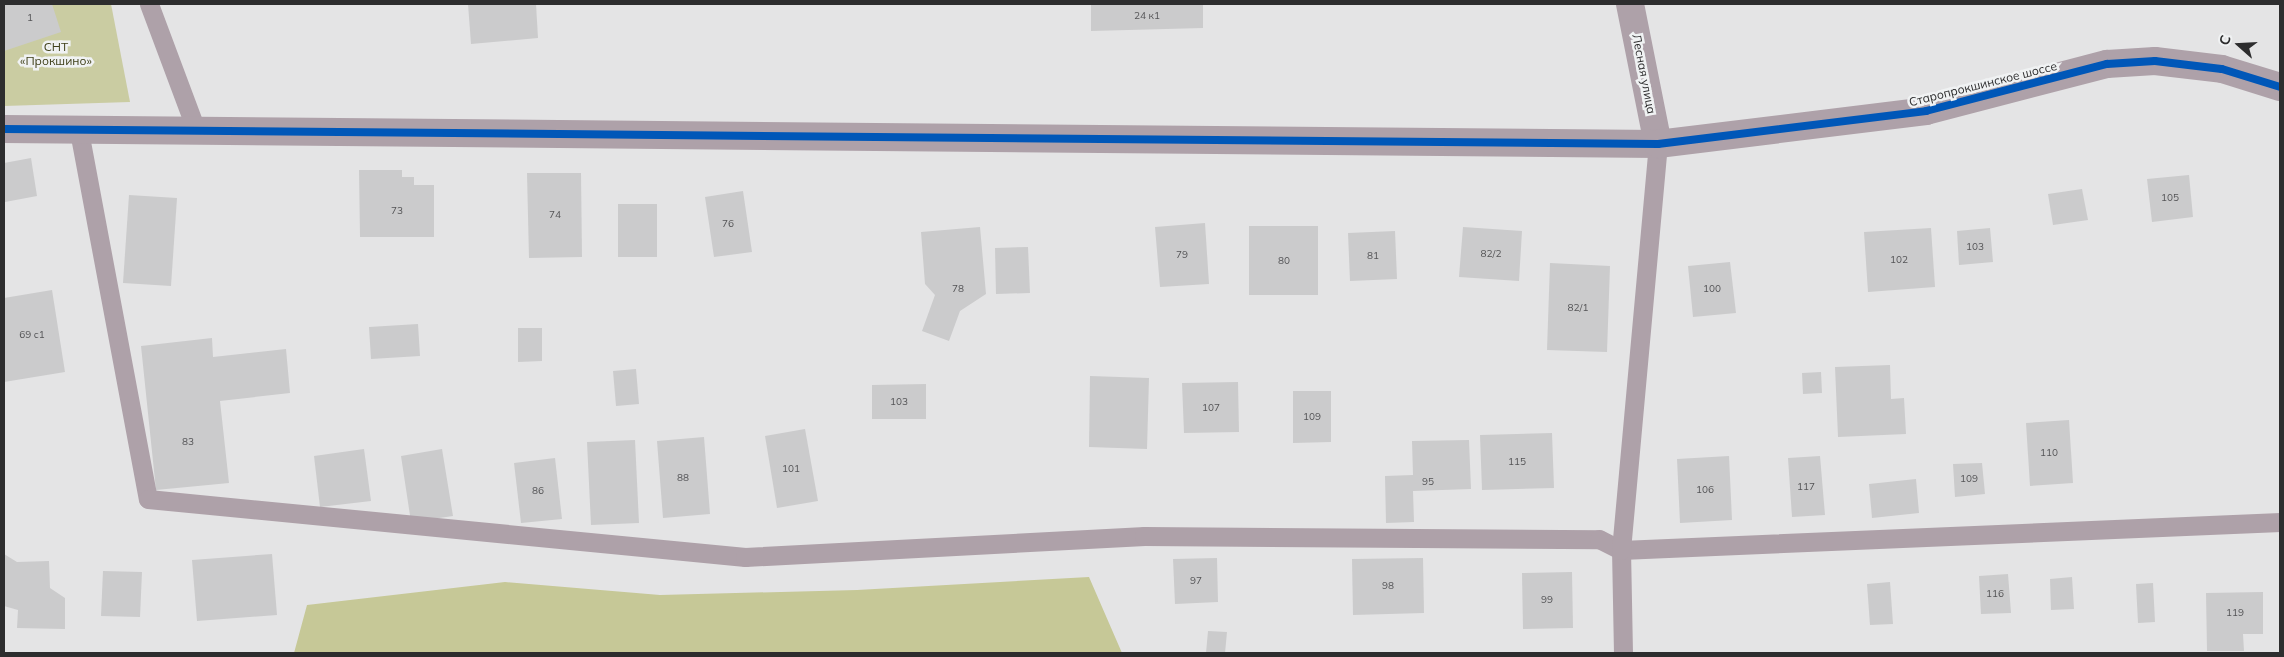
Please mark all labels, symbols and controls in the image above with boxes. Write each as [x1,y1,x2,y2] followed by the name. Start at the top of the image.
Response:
[1134,10,1160,22] house number: 24 к1
[27,12,33,24] house number: 1
[2214,20,2264,70] north arrow
[1629,33,1659,115] street label: Лесная улица
[2215,33,2235,48] text: С
[20,40,92,68] park label: СНТ «Прокшино»
[1907,59,2059,109] street label: Старопрокшинское шоссе
[2161,192,2179,204] house number: 105
[391,205,403,217] house number: 73
[549,209,561,221] house number: 74
[722,218,734,230] house number: 76
[1966,241,1984,253] house number: 103
[1481,248,1501,260] house number: 82/2
[1176,249,1188,261] house number: 79
[1367,250,1379,262] house number: 81
[1890,254,1908,266] house number: 102
[1278,255,1290,267] house number: 80
[952,283,964,295] house number: 78
[1703,283,1721,295] house number: 100
[1568,302,1588,314] house number: 82/1
[19,329,45,341] house number: 69 с1
[890,396,908,408] house number: 103
[1202,402,1220,414] house number: 107
[1303,411,1321,423] house number: 109
[182,436,194,448] house number: 83
[2040,447,2058,459] house number: 110
[1508,456,1526,468] house number: 115
[782,463,800,475] house number: 101
[677,472,689,484] house number: 88
[1960,473,1978,485] house number: 109
[1422,476,1434,488] house number: 95
[1797,481,1815,493] house number: 117
[1696,484,1714,496] house number: 106
[532,485,544,497] house number: 86
[1190,575,1202,587] house number: 97
[1382,580,1394,592] house number: 98
[1986,588,2004,600] house number: 116
[1541,594,1553,606] house number: 99
[2226,607,2244,619] house number: 119

